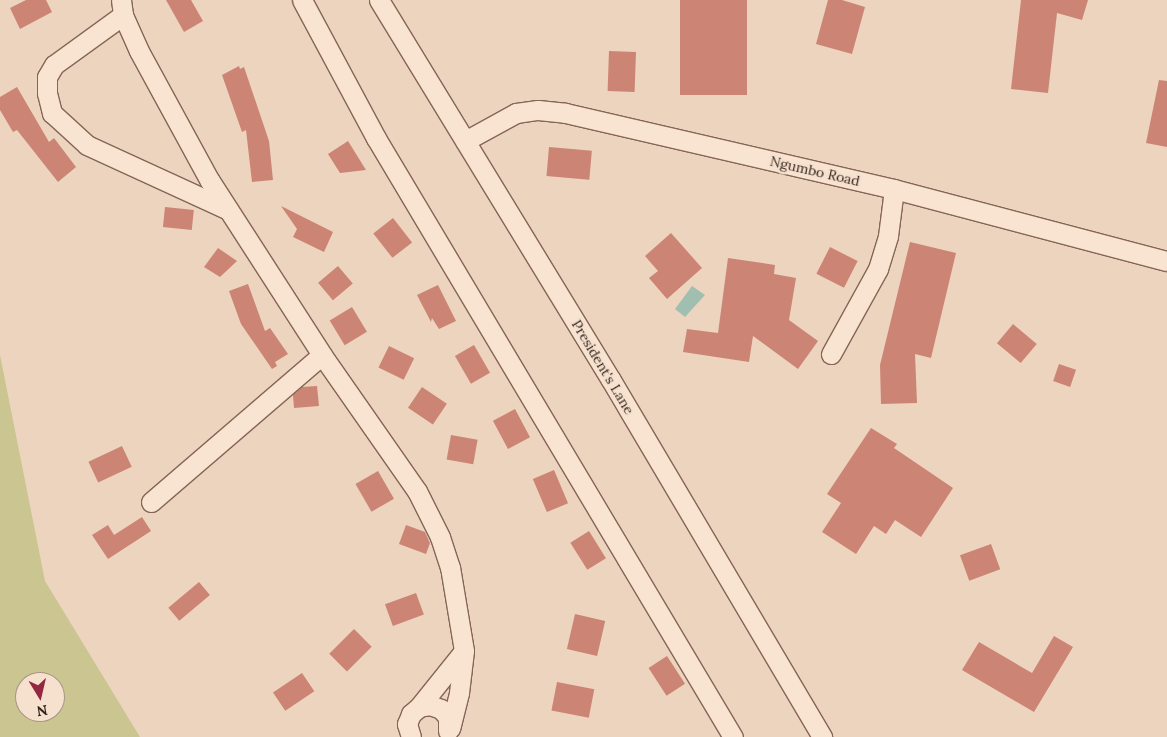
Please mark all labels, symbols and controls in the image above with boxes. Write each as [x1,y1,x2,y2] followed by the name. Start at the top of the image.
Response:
[768,152,862,190] street label: Ngumbo Road
[568,317,638,417] street label: President's Lane
[15,672,65,722] north arrow
[35,701,49,721] text: N

